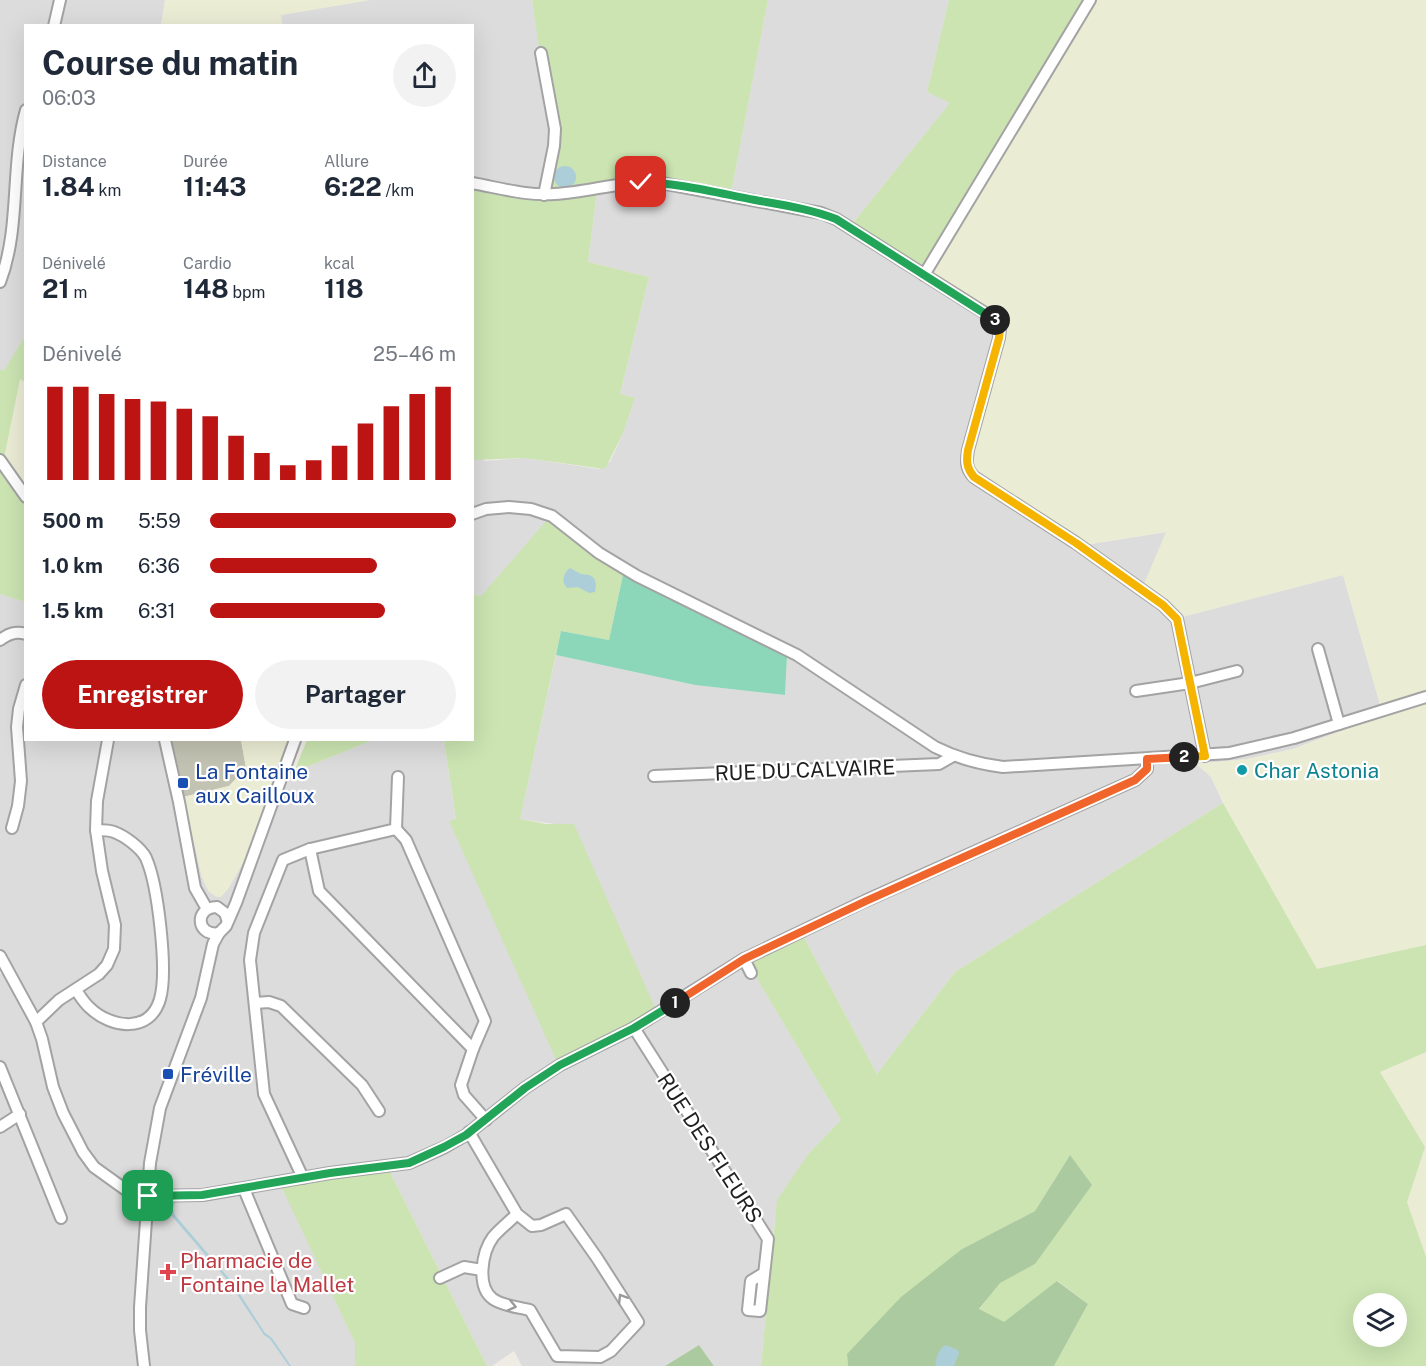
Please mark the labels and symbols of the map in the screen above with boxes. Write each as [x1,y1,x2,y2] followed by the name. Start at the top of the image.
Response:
[615,156,666,207] pin
[980,305,1010,335] pin: 3
[1169,742,1199,772] pin: 2
[714,754,896,786] street label: RUE DU CALVAIRE
[1254,758,1379,783] place label: Char Astonia
[195,759,315,808] place label: La Fontaine aux Cailloux
[1235,763,1249,777] marker: Char Astonia
[176,776,190,790] marker: La Fontaine aux Cailloux
[660,988,690,1018] pin: 1
[180,1062,252,1087] place label: Fréville
[161,1067,175,1081] marker: Fréville
[652,1068,768,1228] street label: RUE DES FLEURS
[122,1170,173,1221] pin
[180,1248,354,1297] place label: Pharmacie de Fontaine la Mallet
[161,1265,175,1279] marker: Pharmacie de Fontaine la Mallet
[618,1294,630,1304] one-way arrow
[507,1299,517,1312] one-way arrow

